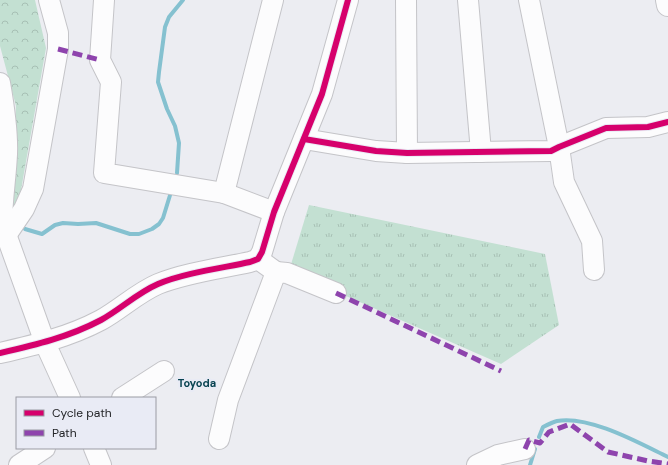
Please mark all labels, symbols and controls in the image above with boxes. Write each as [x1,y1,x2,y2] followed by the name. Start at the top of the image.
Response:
[178,376,216,390] district label: Toyoda
[16,397,156,449] legend
[52,405,112,421] text: Cycle path
[52,425,77,441] text: Path

